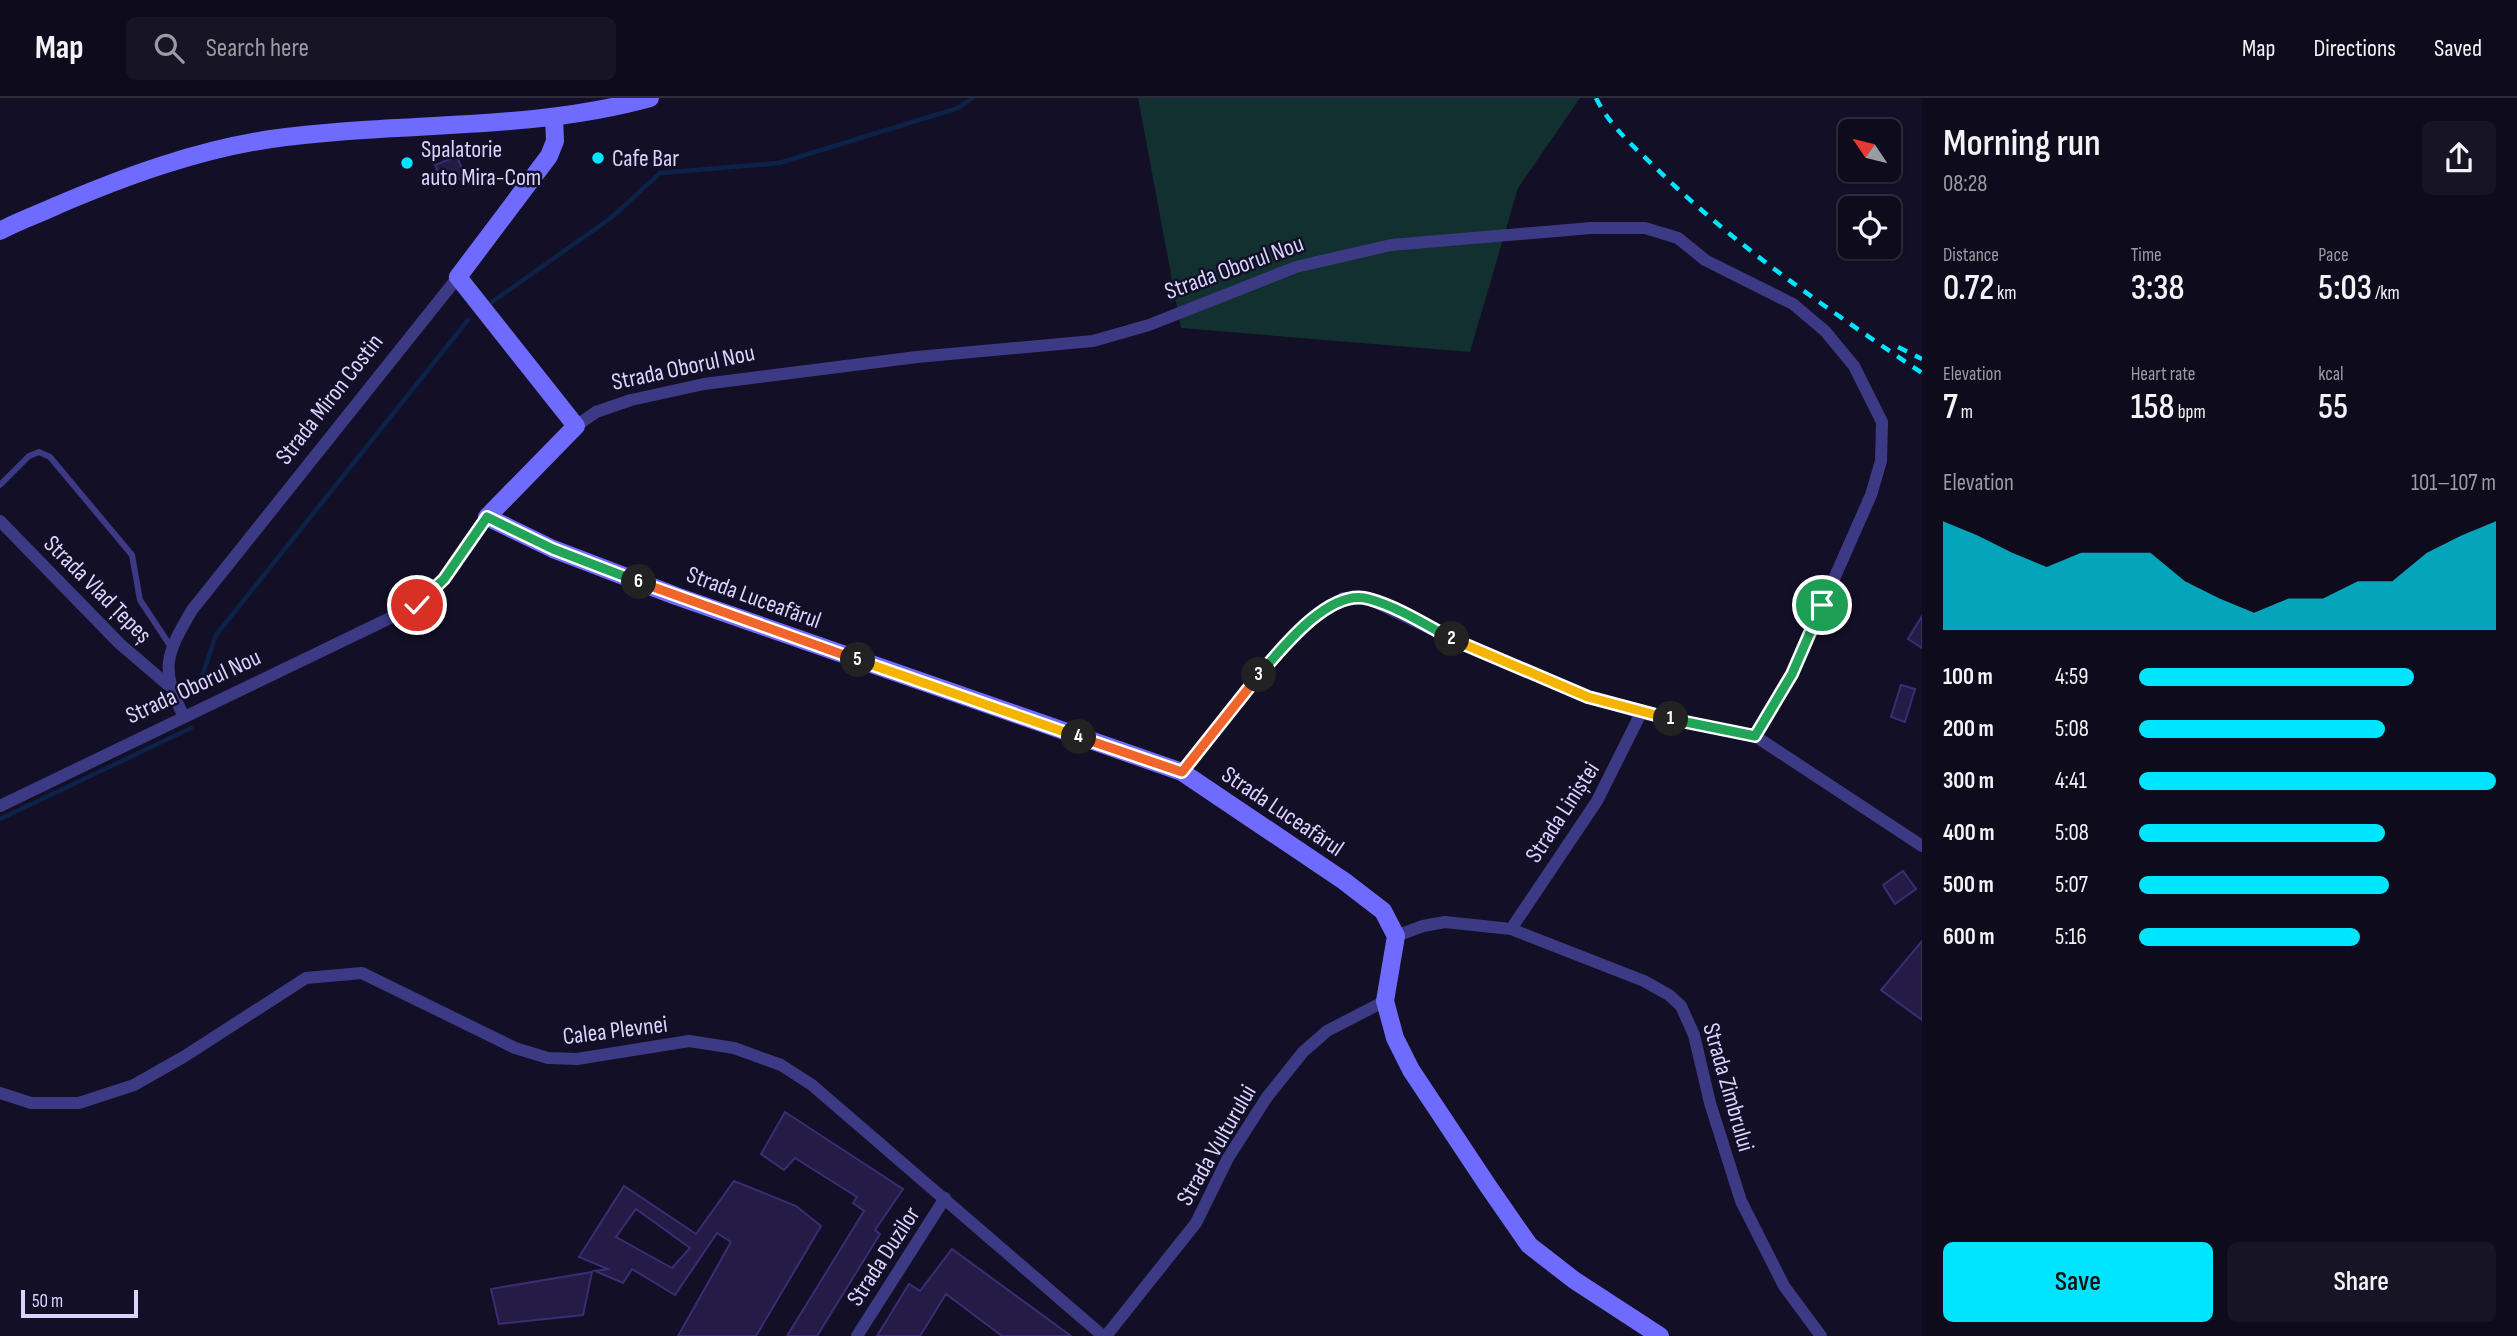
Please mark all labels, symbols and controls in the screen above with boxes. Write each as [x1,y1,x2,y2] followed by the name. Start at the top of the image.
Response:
[126,17,616,80] search box
[35,28,84,68] text: Map
[150,29,188,67] icon: search
[206,33,309,64] text: Search here
[2242,34,2275,63] text: Map
[2313,34,2396,63] text: Directions
[2434,34,2482,63] text: Saved
[1838,119,1900,182] north arrow
[1838,119,1901,259] map controls
[1943,121,2101,166] text: Morning run
[2422,121,2496,195] button: share
[421,135,541,192] place label: Spalatorie auto Mira-Com
[612,144,679,173] place label: Cafe Bar
[590,150,606,166] marker: Cafe Bar
[399,155,415,171] marker: Spalatorie auto Mira-Com
[1943,170,1987,198] text: 08:28
[1838,196,1901,259] button: locate
[1161,229,1308,306] street label: Strada Oborul Nou
[1943,244,1999,267] text: Distance
[2131,244,2162,267] text: Time
[2318,244,2349,267] text: Pace
[1943,267,1994,310] text: 0.72
[2131,267,2185,310] text: 3:38
[2318,267,2372,310] text: 5:03
[1994,282,2017,305] text: km
[2372,282,2400,305] text: /km
[269,328,389,470] street label: Strada Miron Costin
[609,338,757,397] street label: Strada Oborul Nou
[1943,363,2002,386] text: Elevation
[2131,363,2196,386] text: Heart rate
[2318,363,2343,386] text: kcal
[1943,386,1958,429] text: 7
[2131,386,2175,429] text: 158
[2318,386,2348,429] text: 55
[1958,401,1973,424] text: m
[2175,401,2206,424] text: bpm
[1943,469,2014,497] text: Elevation
[2411,469,2496,497] text: 101–107 m
[38,529,158,649] street label: Strada Vlad Țepeș
[683,560,825,635] street label: Strada Luceafărul
[622,564,656,600] pin: 6
[634,570,643,593] text: 6
[387,575,447,635] pin
[1792,575,1852,635] pin
[398,586,436,624] icon: check
[1803,586,1841,624] icon: arrive
[1434,622,1470,656] pin: 2
[1447,627,1456,650] text: 2
[840,642,876,678] pin: 5
[121,643,265,730] street label: Strada Oborul Nou
[853,648,862,671] text: 5
[1242,658,1276,692] pin: 3
[1254,663,1263,686] text: 3
[1943,663,1993,691] text: 100 m
[2055,663,2088,691] text: 4:59
[1654,702,1688,736] pin: 1
[1667,707,1674,730] text: 1
[1943,715,1994,743] text: 200 m
[2055,715,2089,743] text: 5:08
[1062,720,1096,754] pin: 4
[1074,725,1083,748] text: 4
[1519,756,1606,868] street label: Strada Liniștei
[1216,760,1349,863] street label: Strada Luceafărul
[1943,767,1994,795] text: 300 m
[2055,767,2087,795] text: 4:41
[1943,819,1994,847] text: 400 m
[2055,819,2089,847] text: 5:08
[1943,871,1994,899] text: 500 m
[2055,871,2088,899] text: 5:07
[1943,923,1995,951] text: 600 m
[2055,923,2087,951] text: 5:16
[561,1010,669,1051] street label: Calea Plevnei
[1696,1020,1761,1155] street label: Strada Zimbrului
[1170,1080,1263,1211] street label: Strada Vulturului
[841,1201,926,1311] street label: Strada Duzilor
[1943,1242,2213,1322] button: Save
[2227,1242,2496,1322] button: Share
[21,1287,138,1319] scale bar
[32,1290,63,1313] text: 50 m

